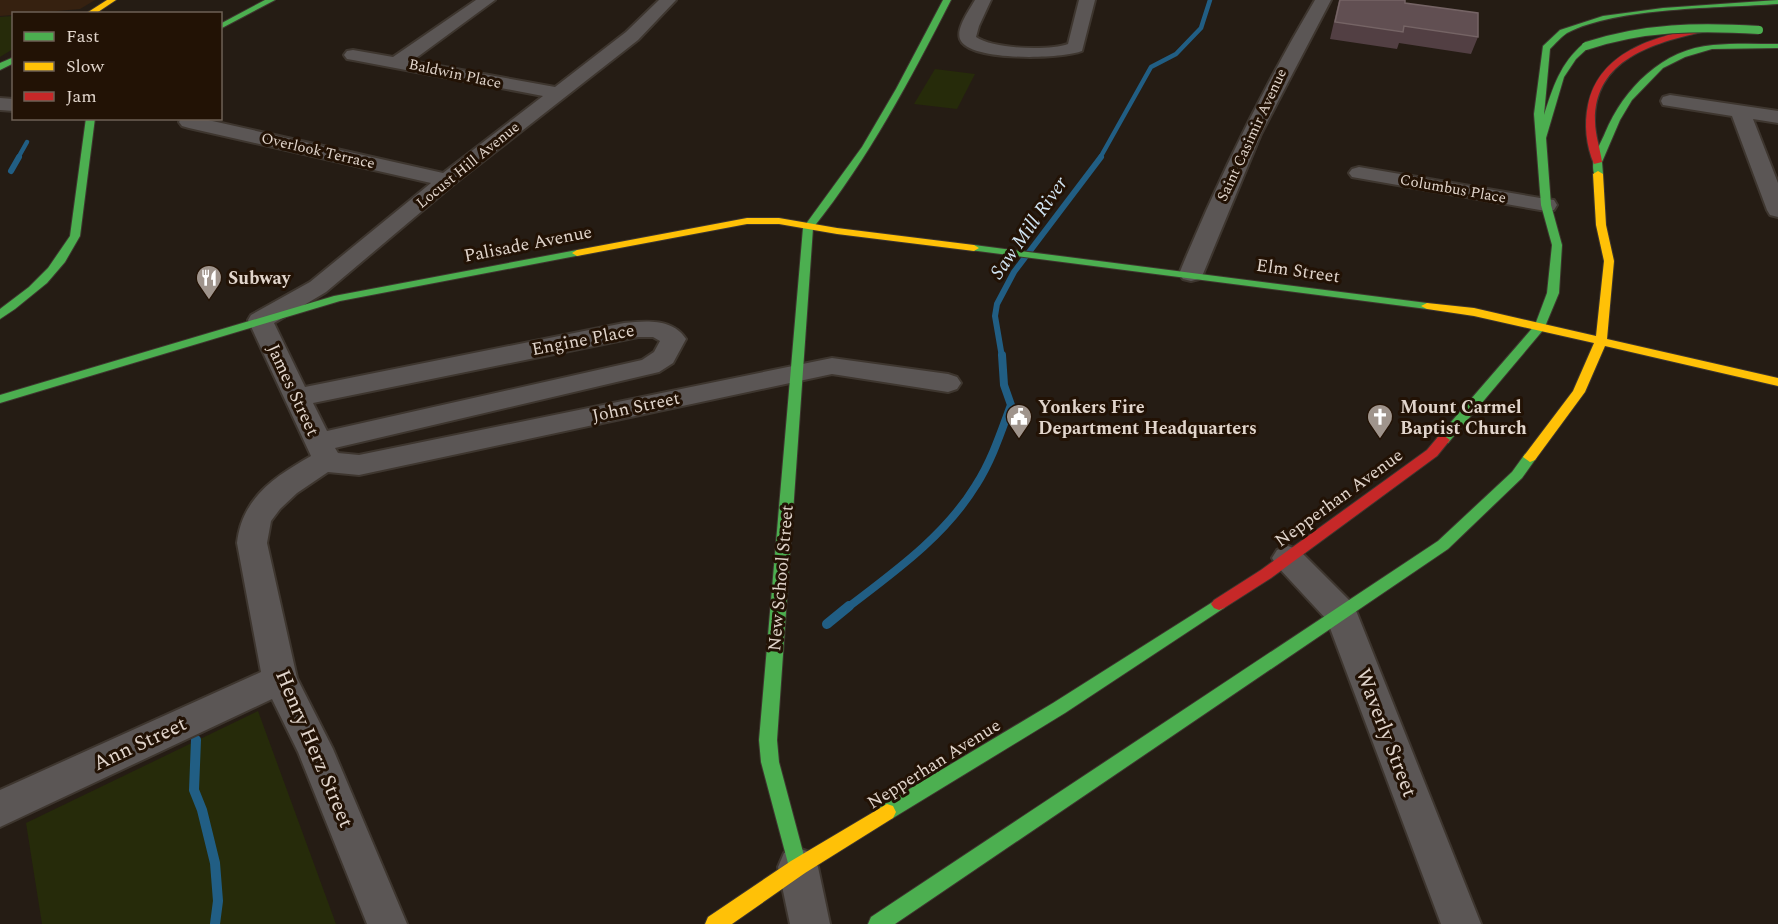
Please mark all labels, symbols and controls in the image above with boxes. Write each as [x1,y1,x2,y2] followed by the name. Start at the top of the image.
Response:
[12,12,222,120] legend
[66,23,99,50] text: Fast
[66,53,105,80] text: Slow
[407,53,503,95] street label: Baldwin Place
[1211,65,1293,205] street label: Saint Casimir Avenue
[66,83,97,110] text: Jam
[411,116,525,214] street label: Locust Hill Avenue
[259,127,377,175] street label: Overlook Terrace
[1398,168,1508,210] street label: Columbus Place
[983,170,1076,285] water label: Saw Mill River
[462,218,594,270] street label: Palisade Avenue
[1254,252,1342,290] street label: Elm Street
[194,263,224,301] restaurant icon: Subway
[228,265,292,292] place label: Subway
[529,317,637,363] street label: Engine Place
[260,339,326,441] street label: James Street
[590,385,682,429] street label: John Street
[1038,394,1257,442] place label: Yonkers Fire Department Headquarters
[1400,394,1527,442] place label: Mount Carmel Baptist Church
[1004,402,1034,440] public building icon: Yonkers Fire Department Headquarters
[1365,402,1395,440] church icon: Mount Carmel Baptist Church
[1269,442,1409,554] street label: Nepperhan Avenue
[761,504,801,652] street label: New School Street
[1347,664,1425,802] street label: Waverly Street
[266,665,362,833] street label: Henry Herz Street
[88,708,192,780] street label: Ann Street
[862,712,1006,816] street label: Nepperhan Avenue

